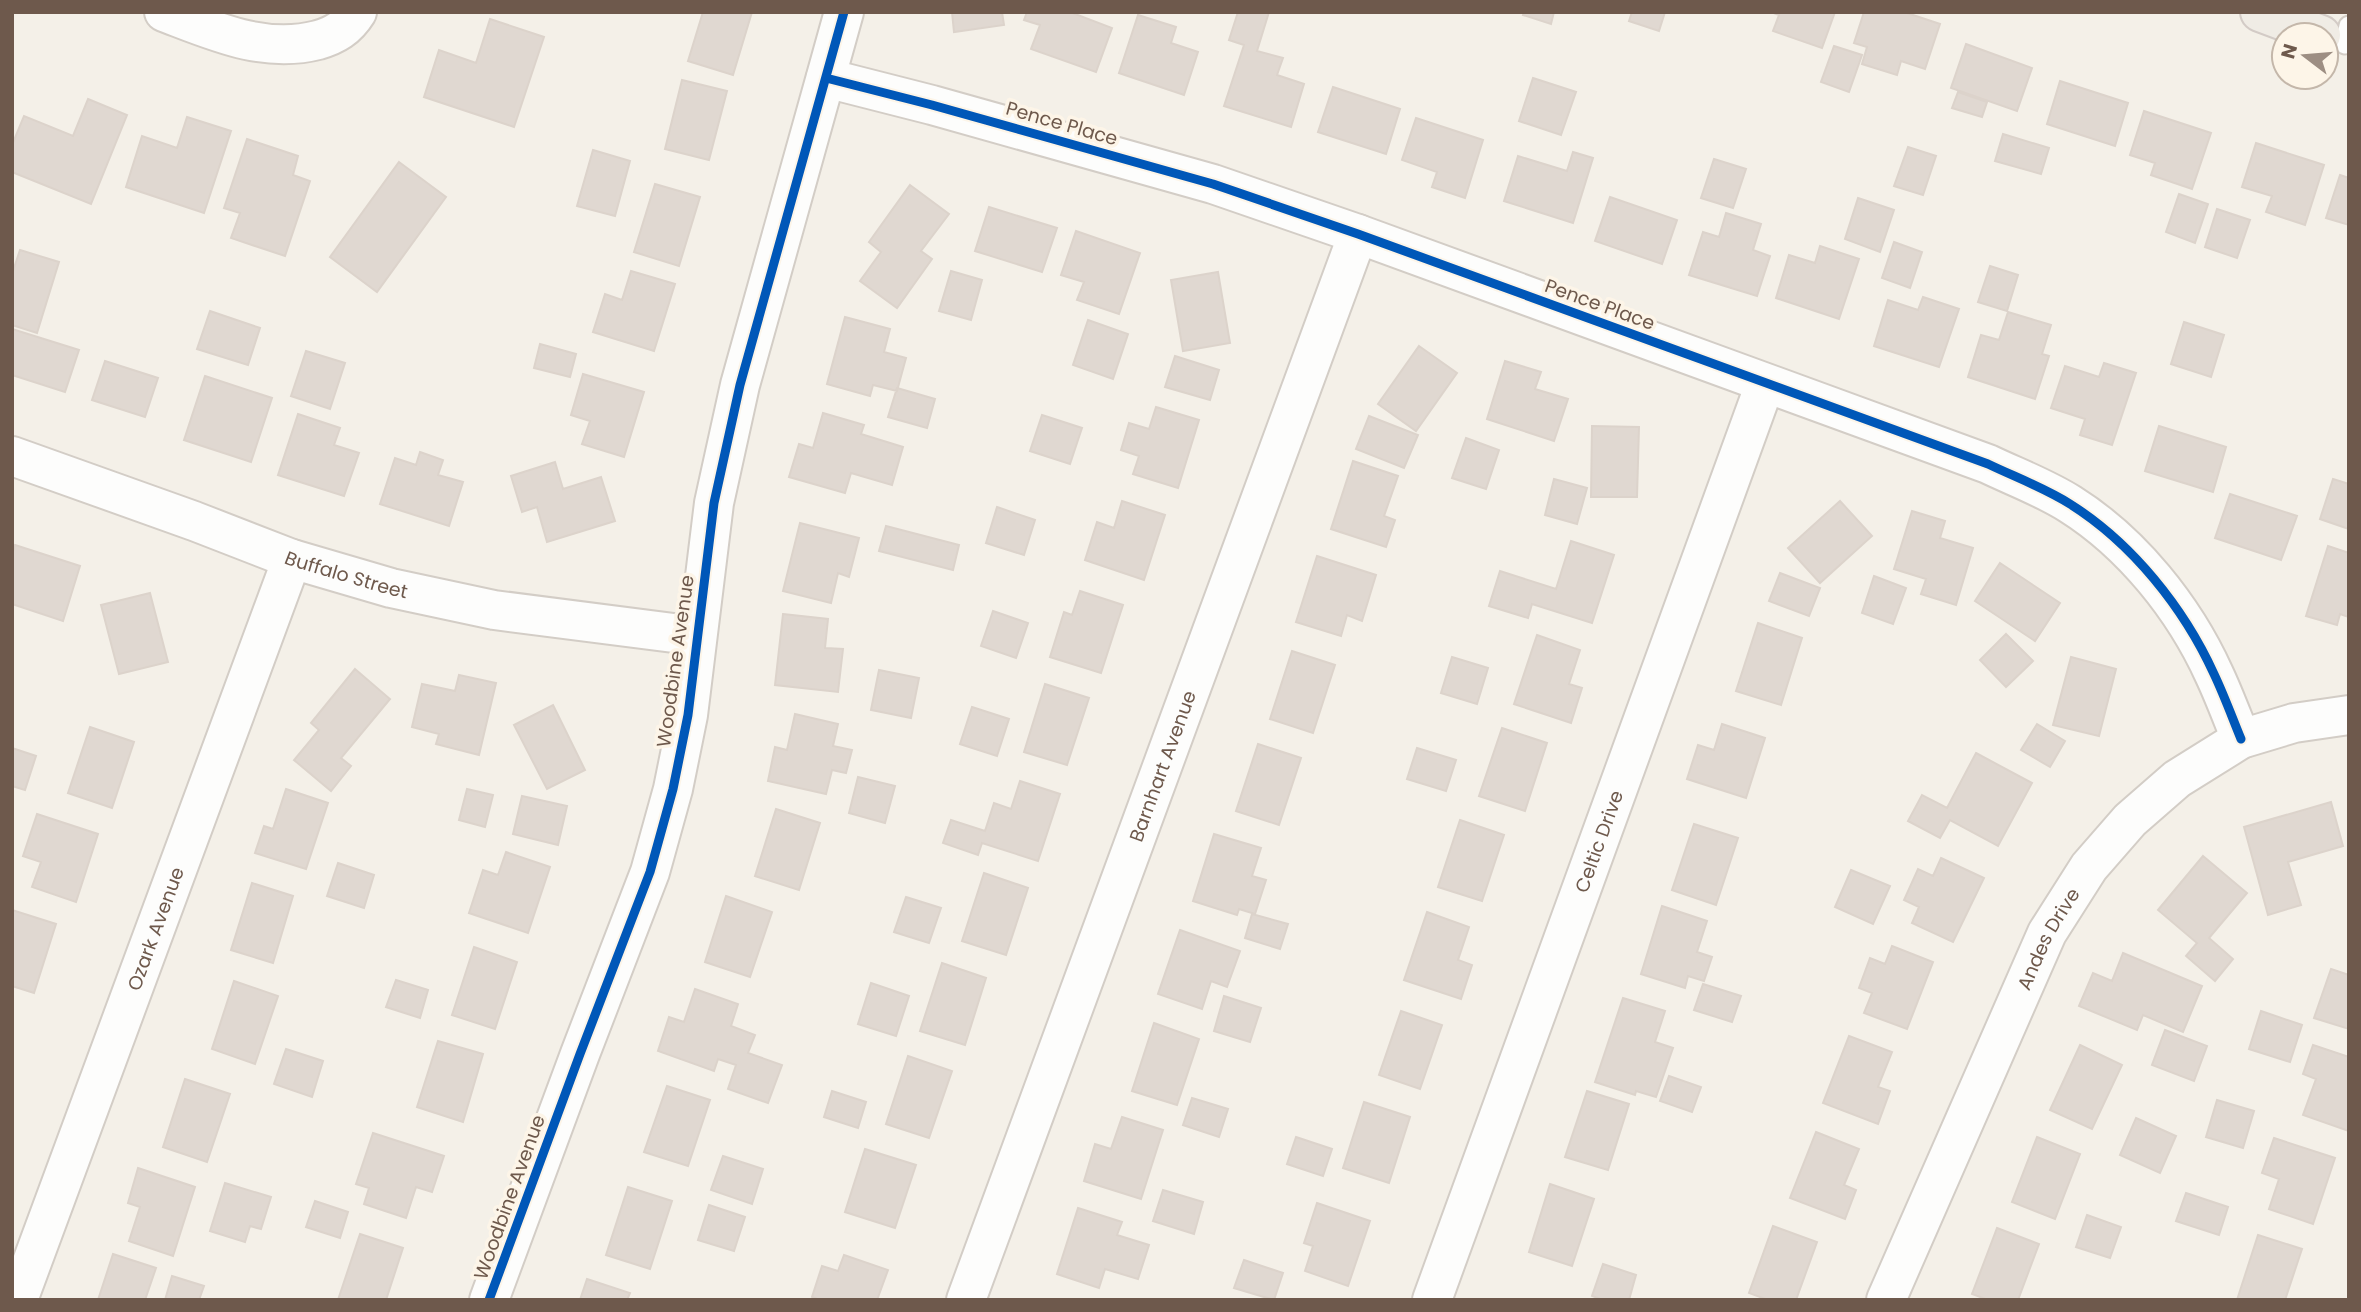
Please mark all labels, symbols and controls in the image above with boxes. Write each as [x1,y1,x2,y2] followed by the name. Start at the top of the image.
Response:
[2270,21,2340,91] north arrow
[2274,41,2304,62] text: N
[1003,95,1121,152] street label: Pence Place
[1541,272,1659,337] street label: Pence Place
[281,544,410,605] street label: Buffalo Street
[650,573,701,749] street label: Woodbine Avenue
[1123,687,1203,846] street label: Barnhart Avenue
[1568,787,1630,896] street label: Celtic Drive
[121,863,191,994] street label: Ozark Avenue
[2011,883,2086,994] street label: Andes Drive
[467,1111,552,1283] street label: Woodbine Avenue

